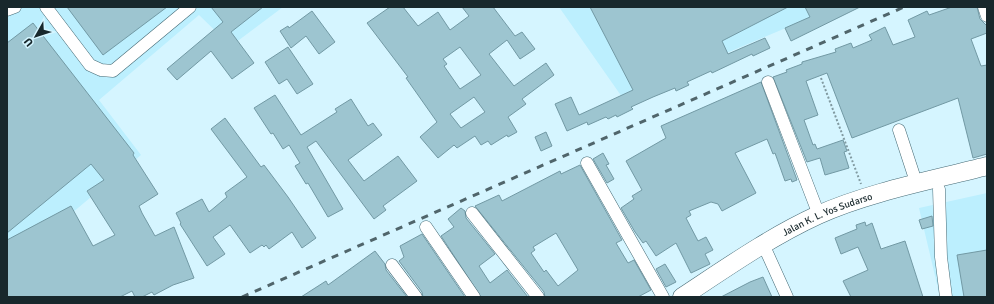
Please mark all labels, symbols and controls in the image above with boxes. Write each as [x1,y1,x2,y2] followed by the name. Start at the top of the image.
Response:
[16,16,56,56] north arrow
[21,35,36,49] text: U
[781,191,874,239] street label: Jalan K. L. Yos Sudarso

